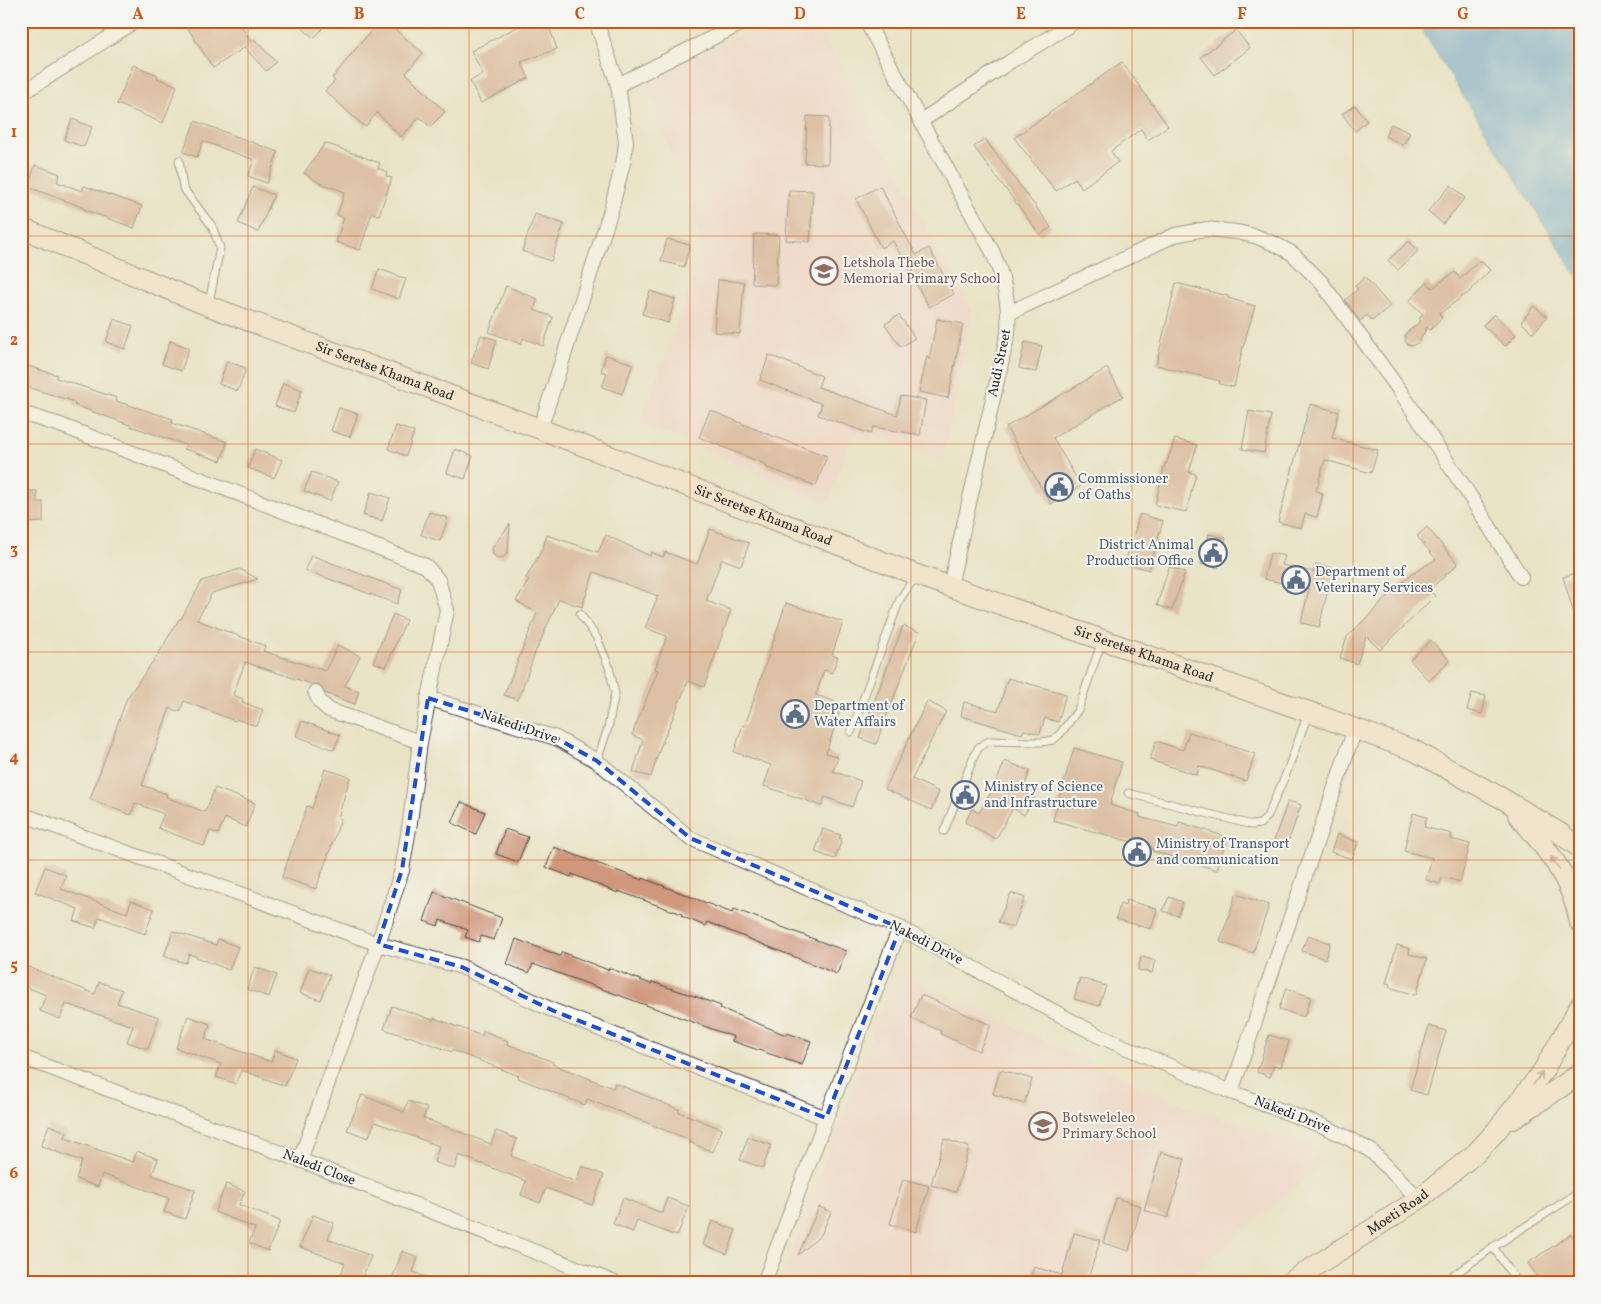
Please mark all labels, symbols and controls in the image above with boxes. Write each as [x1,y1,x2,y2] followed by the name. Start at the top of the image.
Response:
[132,4,144,26] text: A
[354,4,365,26] text: B
[575,4,585,26] text: C
[794,4,806,26] text: D
[1016,4,1026,26] text: E
[1237,4,1247,26] text: F
[1457,4,1469,26] text: G
[11,122,17,144] text: 1
[843,254,1001,289] place label: Letshola Thebe Memorial Primary School
[809,256,839,286] school or university icon: Letshola Thebe Memorial Primary School
[984,327,1016,399] street label: Audi Street
[10,330,18,352] text: 2
[313,337,457,406] street label: Sir Seretse Khama Road
[1078,470,1168,505] place label: Commissioner of Oaths
[1044,472,1074,502] public building icon: Commissioner of Oaths
[691,480,835,551] street label: Sir Seretse Khama Road
[1086,536,1194,571] place label: District Animal Production Office
[1198,538,1228,568] public building icon: District Animal Production Office
[10,539,18,561] text: 3
[1315,563,1433,598] place label: Department of Veterinary Services
[1281,565,1311,595] public building icon: Department of Veterinary Services
[1071,621,1216,687] street label: Sir Seretse Khama Road
[814,697,905,732] place label: Department of Water Affairs
[780,699,810,729] public building icon: Department of Water Affairs
[478,705,560,749] street label: Nakedi Drive
[9,747,19,769] text: 4
[984,778,1103,813] place label: Ministry of Science and Infrastructure
[950,780,980,810] public building icon: Ministry of Science and Infrastructure
[1156,835,1290,870] place label: Ministry of Transport and communication
[1122,837,1152,867] public building icon: Ministry of Transport and communication
[1550,856,1560,870] one-way arrow
[886,916,967,970] street label: Nakedi Drive
[10,955,18,977] text: 5
[1533,1071,1543,1085] one-way arrow
[1251,1092,1333,1138] street label: Nakedi Drive
[1062,1109,1156,1144] place label: Botsweleleo Primary School
[1028,1111,1058,1141] school or university icon: Botsweleleo Primary School
[280,1145,358,1191] street label: Naledi Close
[10,1163,19,1185] text: 6
[1363,1185,1433,1240] street label: Moeti Road

